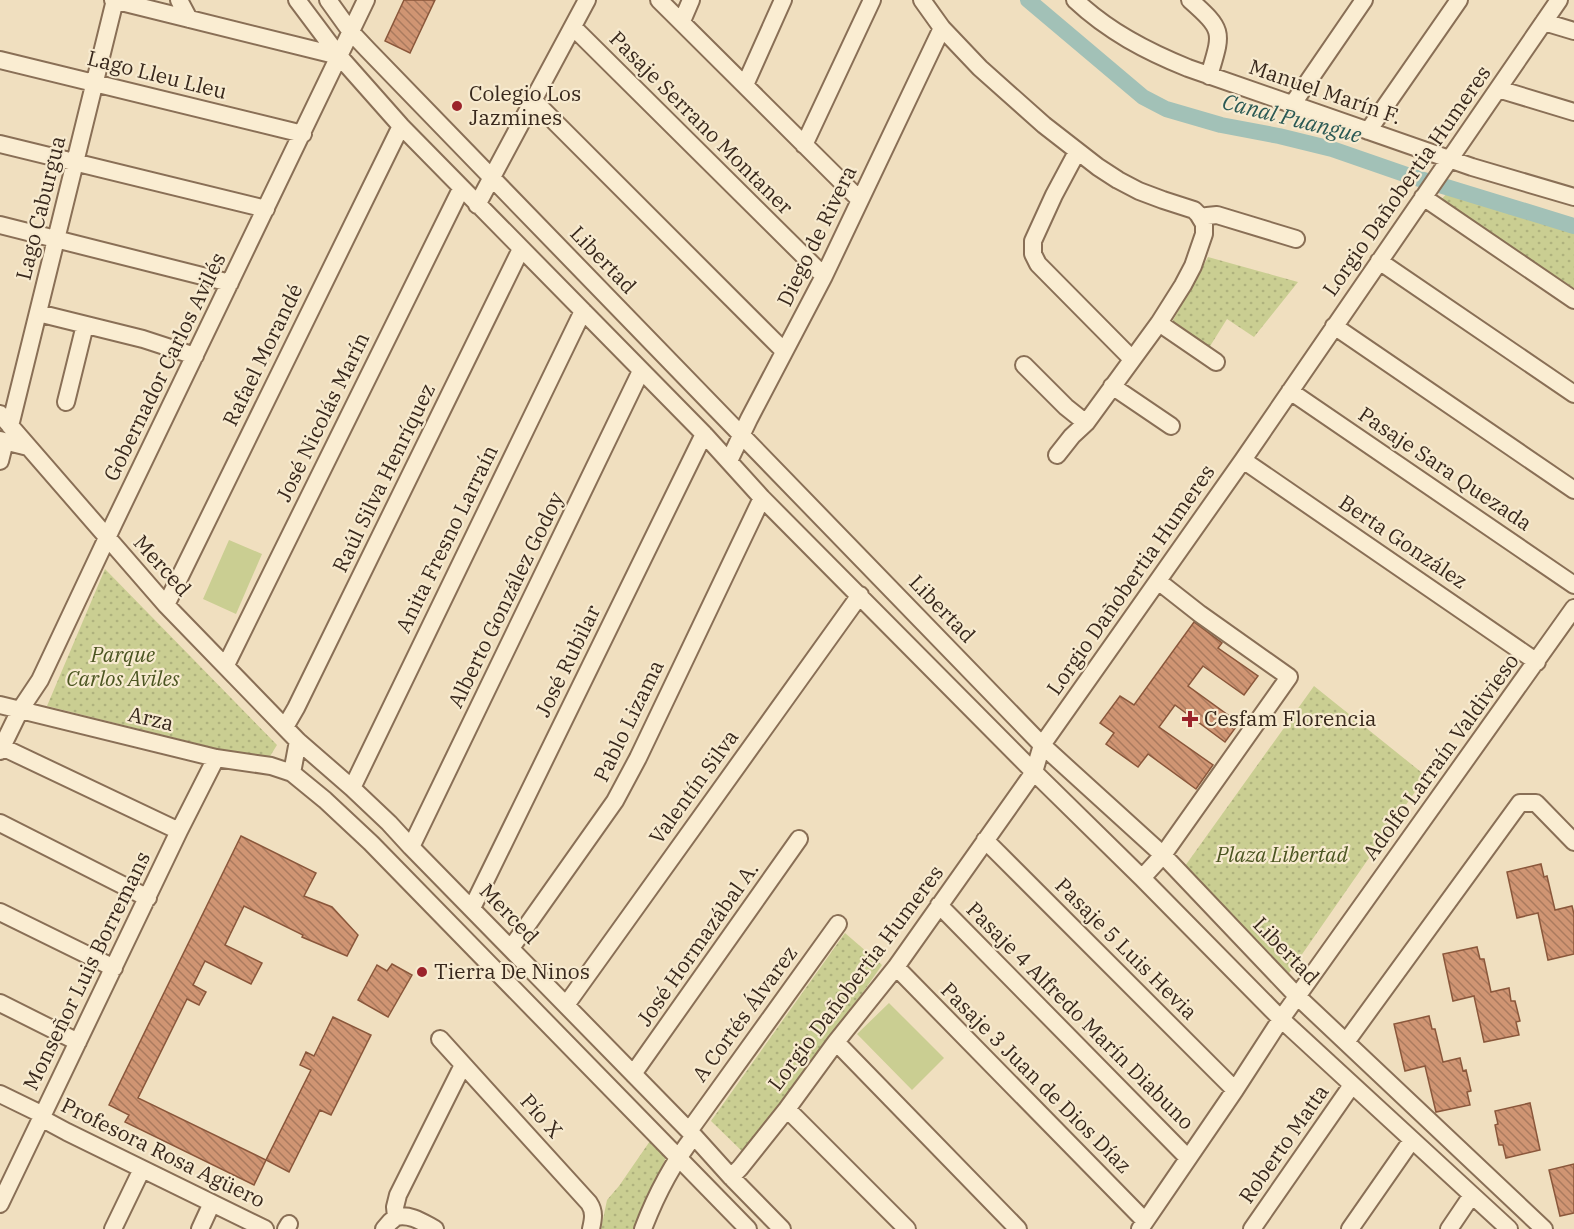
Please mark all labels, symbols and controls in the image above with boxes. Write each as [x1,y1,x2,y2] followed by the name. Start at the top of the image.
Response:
[604,24,800,221] street label: Pasaje Serrano Montaner
[85,43,230,105] street label: Lago Lleu Lleu
[1245,52,1405,130] street label: Manuel Marín F.
[1316,60,1497,301] street label: Lorgio Dañobertia Humeres
[469,79,581,131] place label: Colegio Los Jazmines
[1219,86,1365,149] water label: Canal Puangue
[450,99,464,113] marker: Colegio Los Jazmines
[9,133,71,283] street label: Lago Caburgua
[770,160,862,311] street label: Diego de Rivera
[564,219,643,300] street label: Libertad
[97,248,232,485] street label: Gobernador Carlos Avilés
[216,279,309,430] street label: Rafael Morandé
[269,327,375,506] street label: José Nicolás Marín
[325,379,441,577] street label: Raúl Silva Henríquez
[1353,400,1538,537] street label: Pasaje Sara Quezada
[388,440,504,637] street label: Anita Fresno Larraín
[1040,459,1221,700] street label: Lorgio Dañobertia Humeres
[441,486,570,712] street label: Alberto González Godoy
[1334,488,1473,595] street label: Berta González
[128,529,198,602] street label: Merced
[903,568,982,649] street label: Libertad
[528,599,606,721] street label: José Rubilar
[66,640,180,692] park label: Parque Carlos Aviles
[1356,648,1525,865] street label: Adolfo Larraín Valdivieso
[587,655,670,786] street label: Pablo Lizama
[126,699,177,737] street label: Arza
[1204,704,1377,732] place label: Cesfam Florencia
[1181,710,1199,728] marker: Cesfam Florencia
[642,724,744,849] street label: Valentín Silva
[1215,840,1349,868] park label: Plaza Libertad
[16,846,156,1095] street label: Monseñor Luis Borremans
[630,856,764,1031] street label: José Hormazábal A.
[761,859,949,1096] street label: Lorgio Dañobertia Humeres
[1050,871,1204,1025] street label: Pasaje 5 Luis Hevia
[474,877,546,950] street label: Merced
[961,895,1201,1135] street label: Pasaje 4 Alfredo Marín Diabuno
[1247,910,1326,991] street label: Libertad
[685,940,803,1087] street label: A Cortés Álvarez
[434,957,590,985] place label: Tierra De Ninos
[415,965,429,979] marker: Tierra De Ninos
[935,976,1138,1179] street label: Pasaje 3 Juan de Dios Díaz
[1232,1078,1335,1208] street label: Roberto Matta
[514,1087,569,1143] street label: Pío X
[57,1091,270,1214] street label: Profesora Rosa Agüero

